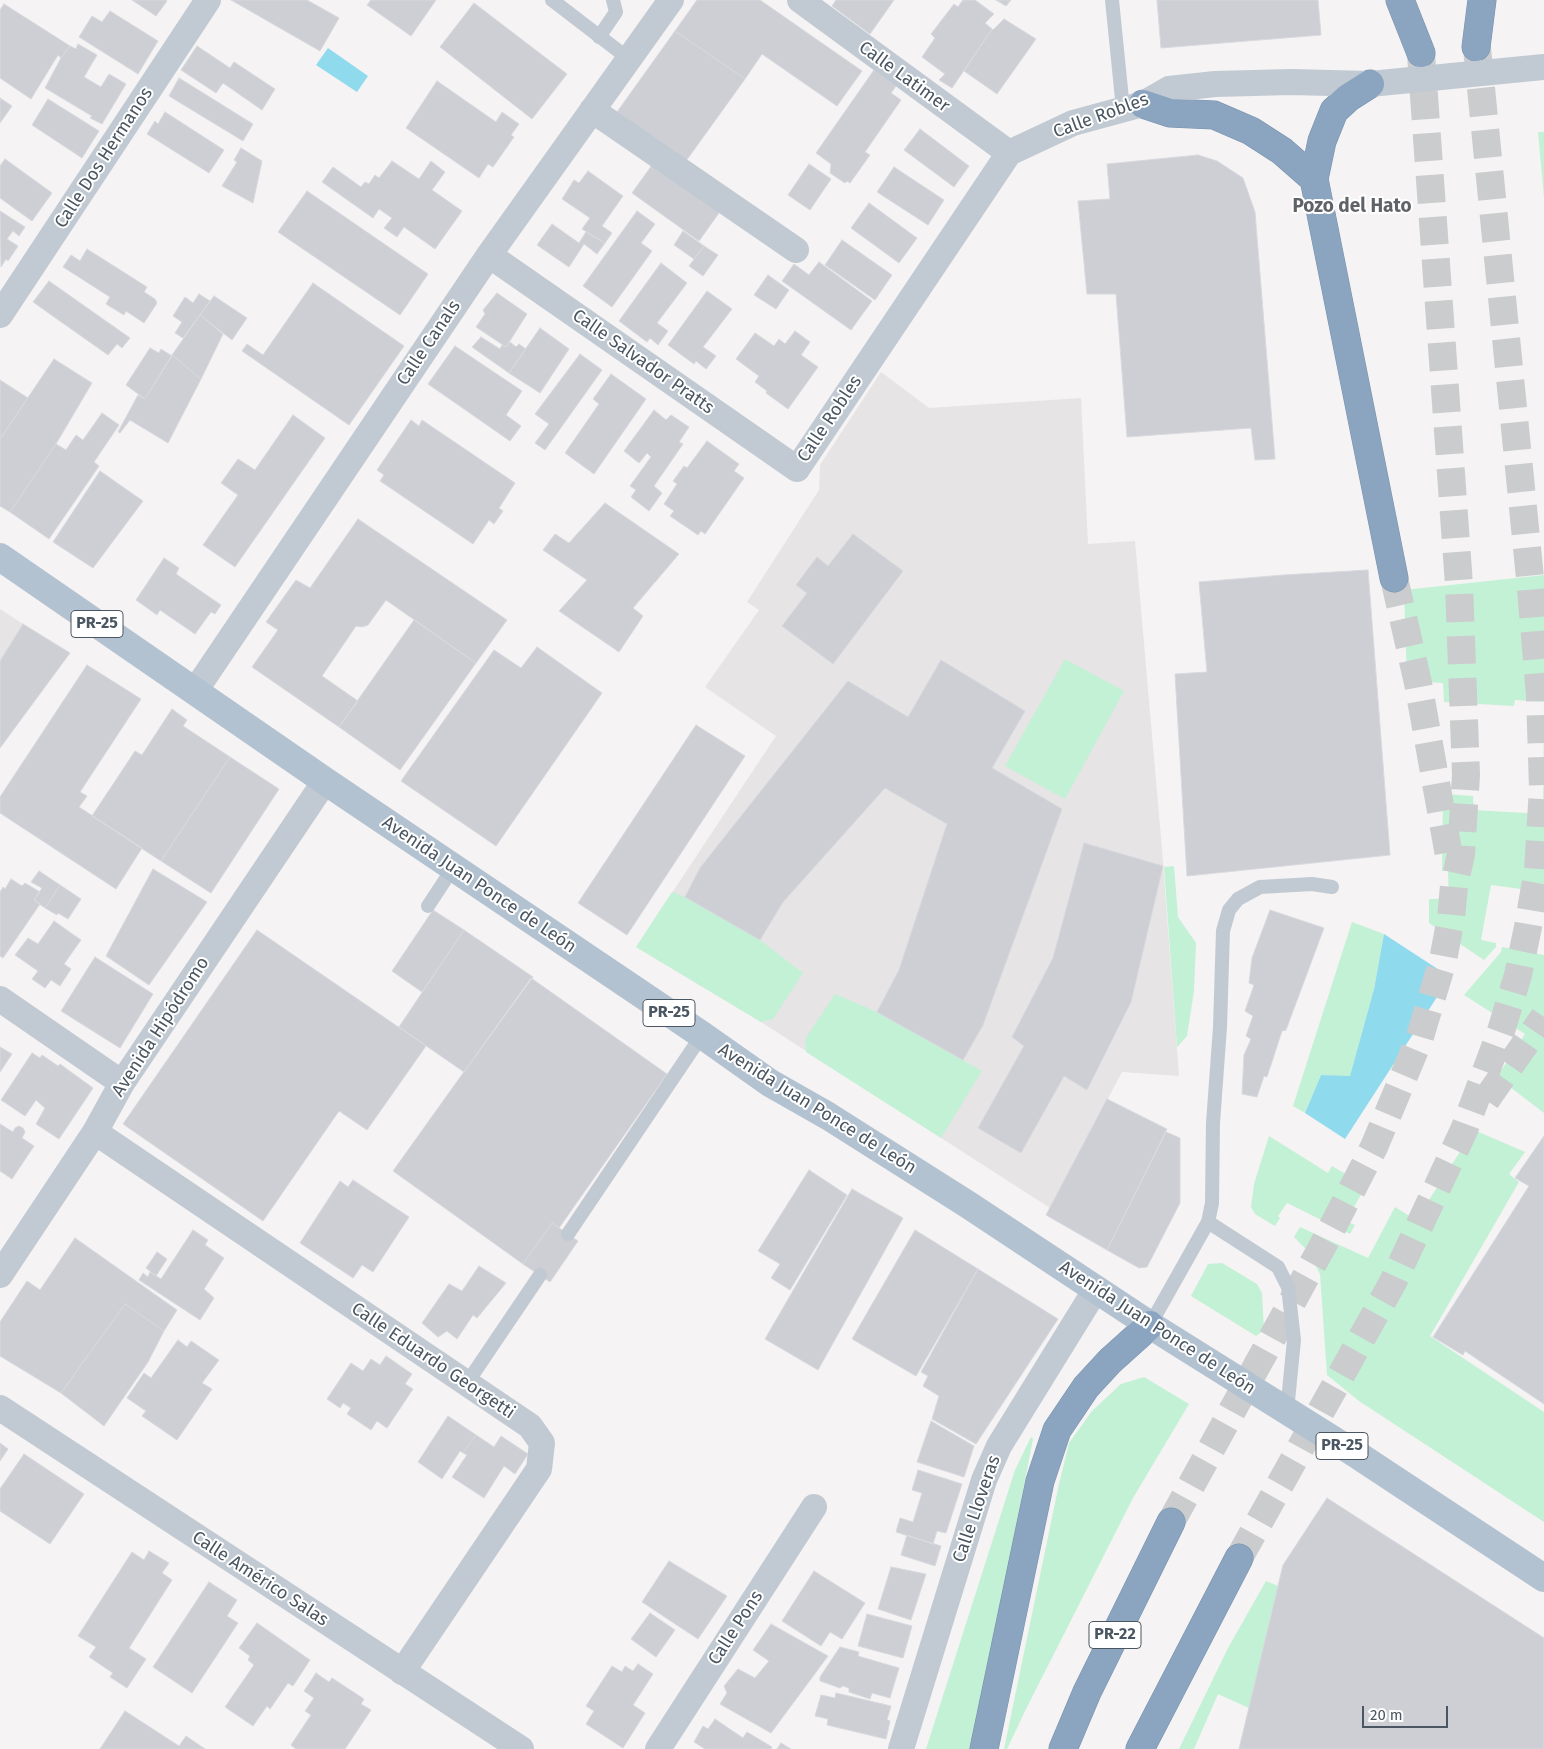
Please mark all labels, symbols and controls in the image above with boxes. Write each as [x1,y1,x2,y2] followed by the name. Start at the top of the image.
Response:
[854,37,954,117] street label: Calle Latimer
[50,84,158,232] street label: Calle Dos Hermanos
[1050,89,1152,143] street label: Calle Robles
[1292,196,1412,218] district label: Pozo del Hato
[393,296,465,390] street label: Calle Canals
[568,305,718,419] street label: Calle Salvador Pratts
[793,372,867,466] street label: Calle Robles
[71,610,123,638] road number: PR-25
[378,812,580,958] street label: Avenida Juan Ponce de León
[108,953,214,1101] street label: Avenida Hipódromo
[643,1000,695,1026] road number: PR-25
[714,1039,920,1179] street label: Avenida Juan Ponce de León
[1055,1256,1259,1400] street label: Avenida Juan Ponce de León
[347,1298,519,1424] street label: Calle Eduardo Georgetti
[1316,1432,1368,1460] road number: PR-25
[949,1453,1005,1565] street label: Calle Lloveras
[188,1527,332,1631] street label: Calle Américo Salas
[704,1587,768,1669] street label: Calle Pons
[1089,1622,1141,1648] road number: PR-22
[1364,1696,1450,1728] scale bar
[1370,1706,1403,1724] text: 20 m

